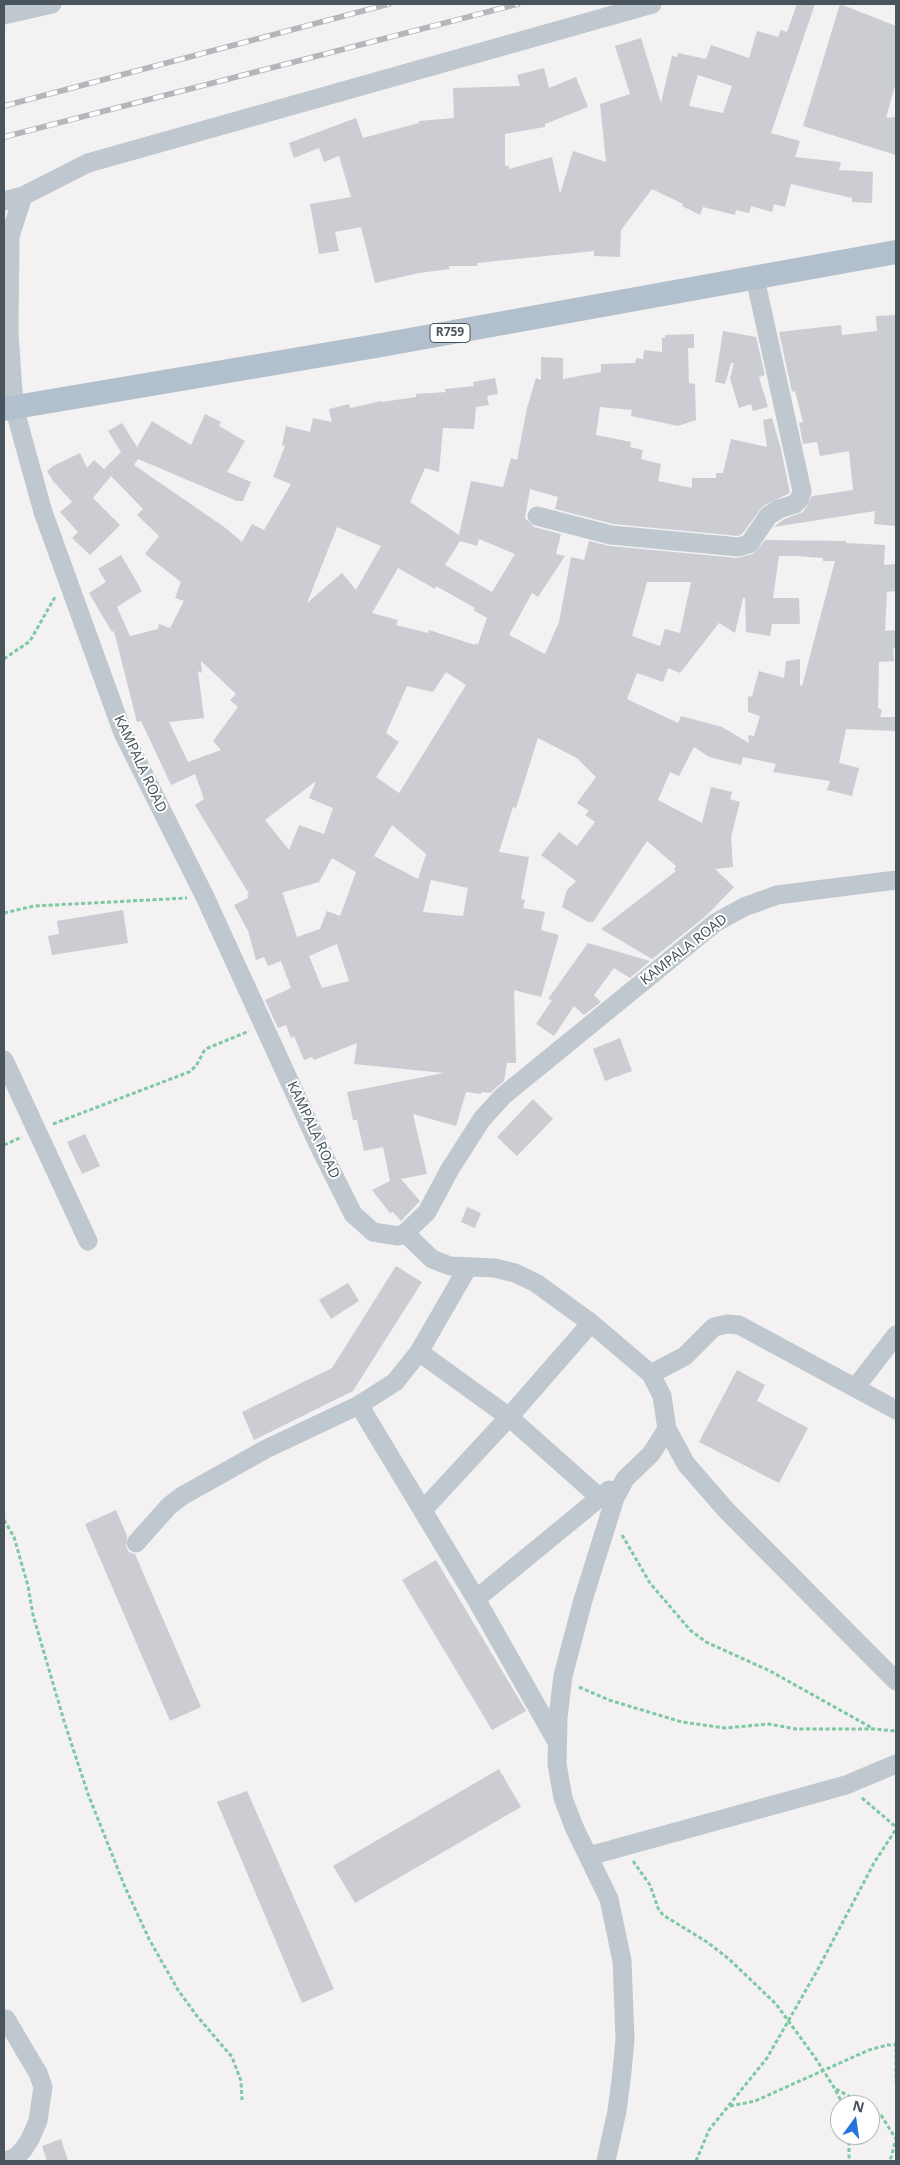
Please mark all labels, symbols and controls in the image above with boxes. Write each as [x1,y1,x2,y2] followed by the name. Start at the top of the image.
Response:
[430,323,470,342] road number: R759
[110,713,170,815] street label: KAMPALA ROAD
[637,911,731,989] street label: KAMPALA ROAD
[283,1079,343,1181] street label: KAMPALA ROAD
[830,2095,880,2145] north arrow
[851,2095,866,2117] text: N

